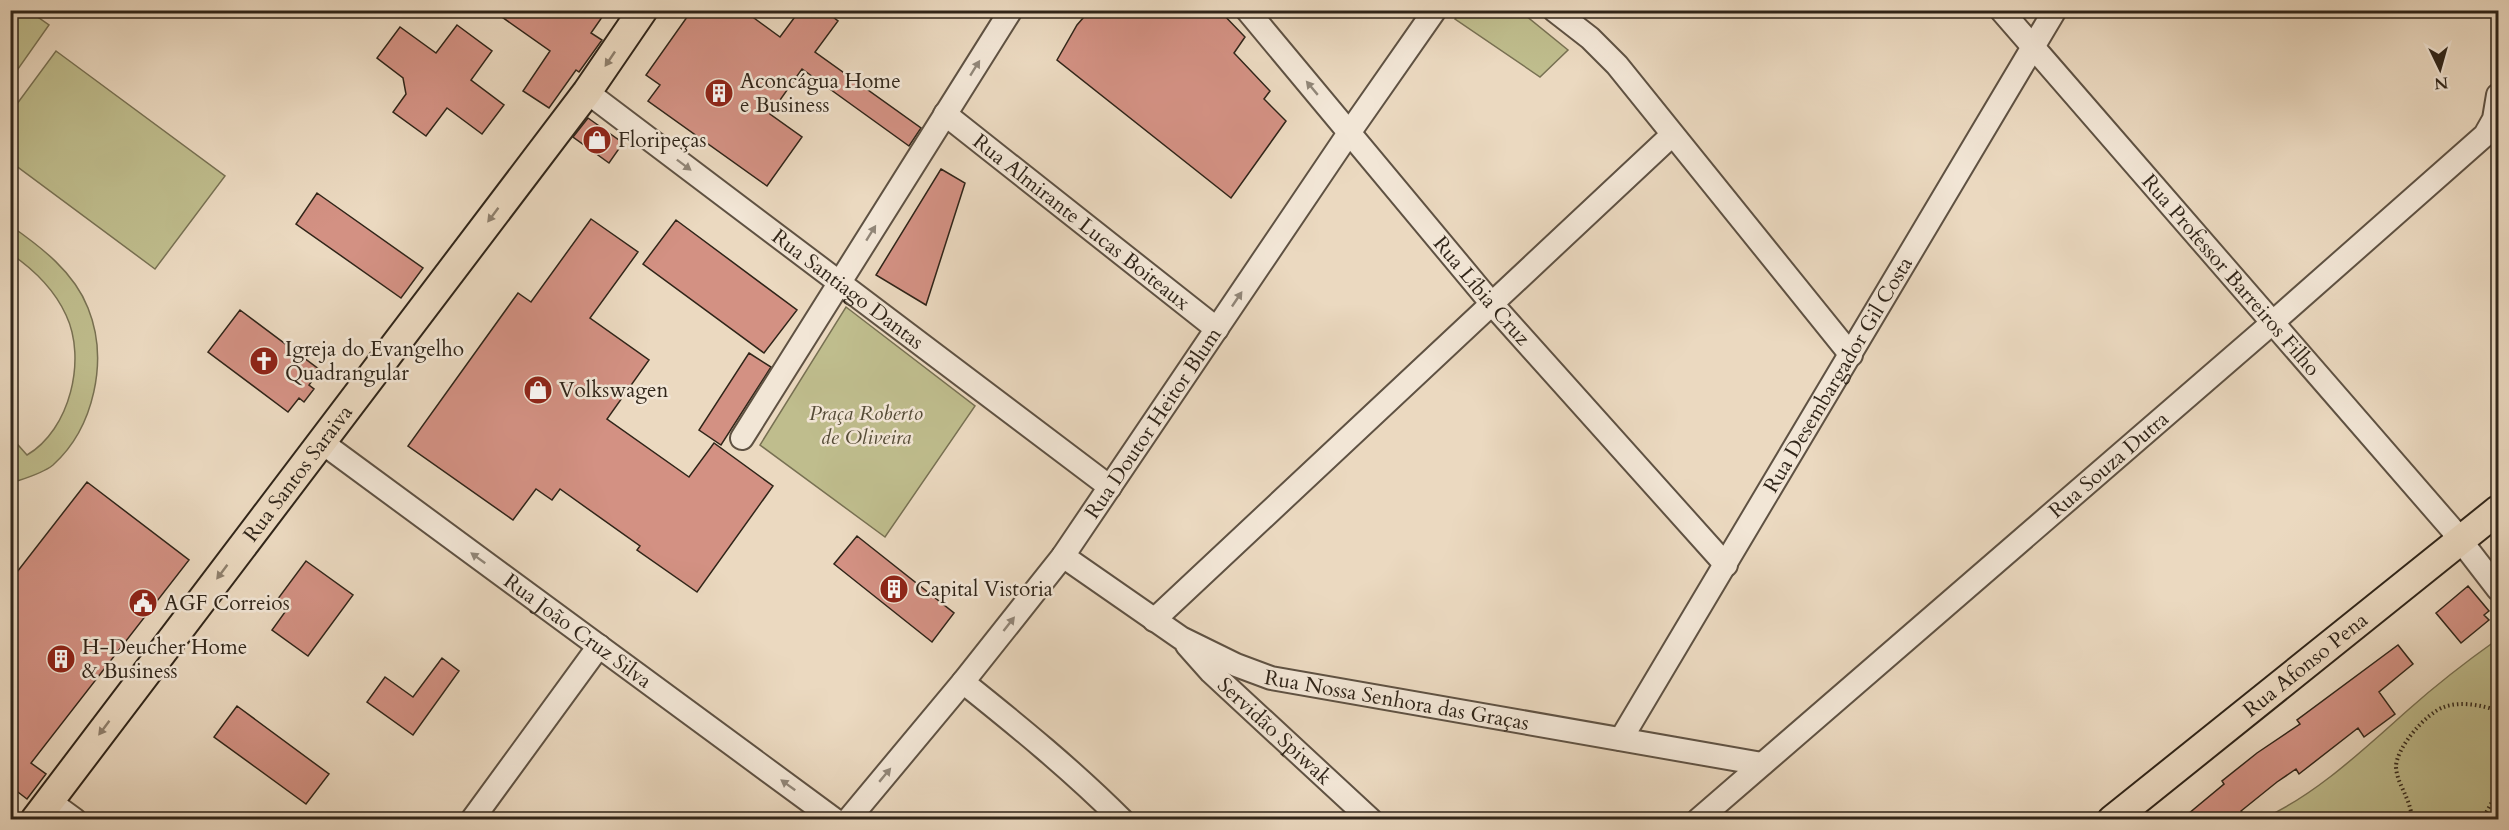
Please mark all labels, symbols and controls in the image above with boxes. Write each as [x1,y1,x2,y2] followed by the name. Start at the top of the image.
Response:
[2410,39,2470,99] north arrow
[604,50,616,66] one-way arrow
[969,60,981,76] one-way arrow
[740,67,901,120] place label: Aconcágua Home e Business
[2433,71,2449,95] text: N
[703,77,735,109] building icon: Aconcágua Home e Business
[1305,80,1318,96] one-way arrow
[581,124,613,156] shop icon: Floripeças
[618,126,707,155] place label: Floripeças
[967,127,1197,317] street label: Rua Almirante Lucas Boiteaux
[676,159,692,171] one-way arrow
[2135,168,2327,382] street label: Rua Professor Barreiros Filho
[487,206,499,222] one-way arrow
[766,222,930,356] street label: Rua Santiago Dantas
[865,225,877,241] one-way arrow
[1427,230,1537,352] street label: Rua Líbia Cruz
[1756,251,1919,498] street label: Rua Desembargador Gil Costa
[1231,291,1242,307] one-way arrow
[1078,321,1228,524] street label: Rua Doutor Heitor Blum
[285,335,464,388] place label: Igreja do Evangelho Quadrangular
[248,345,280,377] church icon: Igreja do Evangelho Quadrangular
[522,374,554,406] shop icon: Volkswagen
[559,376,669,405] place label: Volkswagen
[236,399,359,548] street label: Rua Santos Saraiva
[809,399,923,452] park label: Praça Roberto de Oliveira
[2042,404,2175,525] street label: Rua Souza Dutra
[471,552,486,564] one-way arrow
[216,564,228,579] one-way arrow
[498,566,658,695] street label: Rua João Cruz Silva
[878,573,910,605] building icon: Capital Vistoria
[915,575,1053,604] place label: Capital Vistoria
[127,587,159,619] public building icon: AGF Correios
[164,589,290,618] place label: AGF Correios
[2237,606,2374,724] street label: Rua Afonso Pena
[1002,616,1015,632] one-way arrow
[82,633,247,686] place label: H-Deucher Home & Business
[45,643,77,675] building icon: H-Deucher Home & Business
[1262,663,1531,737] street label: Rua Nossa Senhora das Graças
[1211,671,1339,792] street label: Servidão Spiwak
[98,719,110,735] one-way arrow
[878,767,891,782] one-way arrow
[780,779,796,791] one-way arrow

